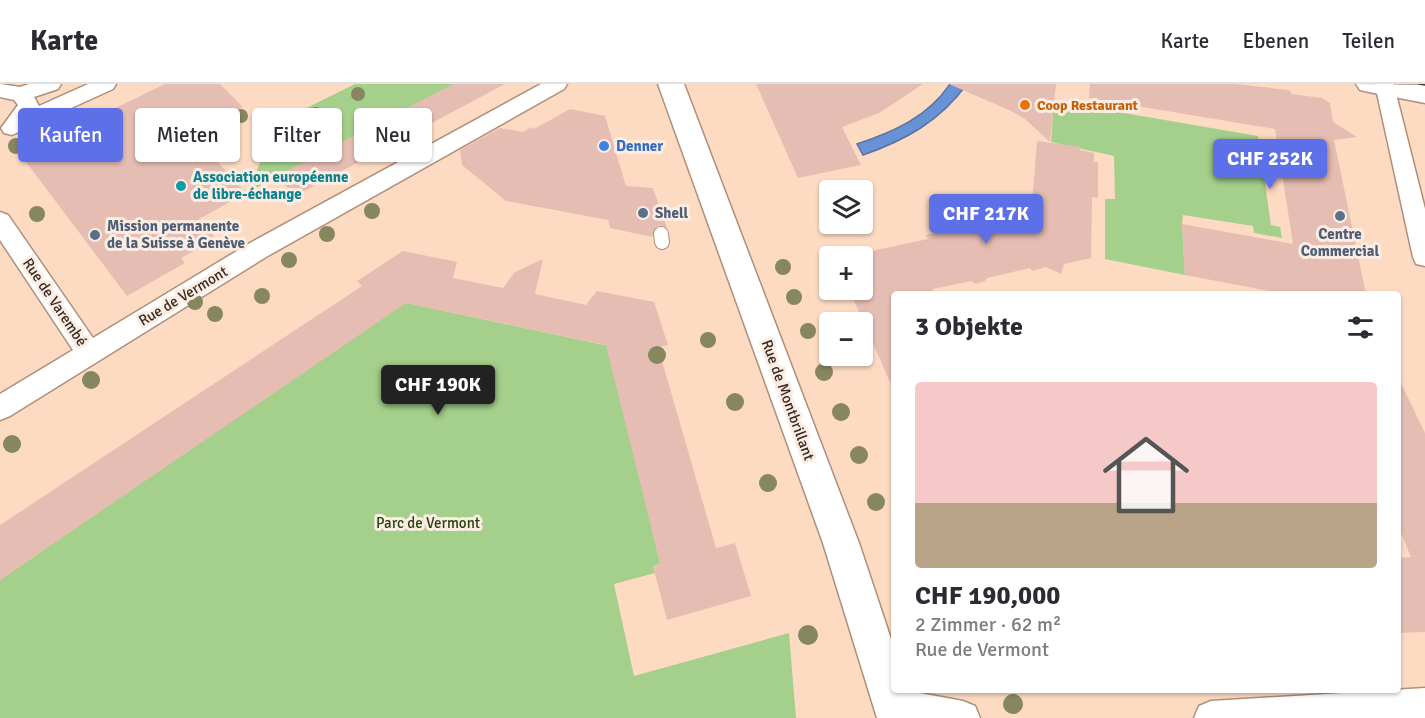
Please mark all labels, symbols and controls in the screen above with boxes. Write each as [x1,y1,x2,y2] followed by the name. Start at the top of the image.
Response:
[30,24,98,58] text: Karte
[1160,28,1209,54] text: Karte
[1242,28,1309,54] text: Ebenen
[1342,28,1395,54] text: Teilen
[1037,97,1139,114] place label: Coop Restaurant
[1018,98,1032,112] marker: Coop Restaurant
[18,108,123,162] chip: Kaufen
[135,108,240,162] chip: Mieten
[252,108,342,162] chip: Filter
[354,108,432,162] chip: Neu
[616,137,663,155] place label: Denner
[597,139,611,153] marker: Denner
[1208,139,1332,190] pin: CHF 252K
[1227,146,1313,171] text: CHF 252K
[193,168,349,203] place label: Association européenne de libre-échange
[174,179,188,193] marker: Association européenne de libre-échange
[819,180,873,366] map controls
[819,180,873,234] button: layers
[924,194,1048,245] pin: CHF 217K
[943,201,1029,226] text: CHF 217K
[655,204,688,222] place label: Shell
[636,206,650,220] marker: Shell
[1333,209,1347,223] marker: Centre Commercial
[107,217,245,252] place label: Mission permanente de la Suisse à Genève
[1301,225,1380,260] place label: Centre Commercial
[88,228,102,242] marker: Mission permanente de la Suisse à Genève
[819,246,873,300] button: +
[19,255,91,349] street label: Rue de Varembé
[135,262,231,330] street label: Rue de Vermont
[915,311,1023,343] text: 3 Objekte
[1344,311,1377,344] icon: filters
[819,312,873,366] button: −
[758,337,818,463] street label: Rue de Montbrillant
[376,365,500,416] pin: CHF 190K
[395,372,481,397] text: CHF 190K
[1092,421,1200,529] icon: home
[376,514,480,532] park label: Parc de Vermont
[915,580,1060,612] text: CHF 190,000
[915,612,1061,637] text: 2 Zimmer · 62 m²
[915,637,1049,662] text: Rue de Vermont

